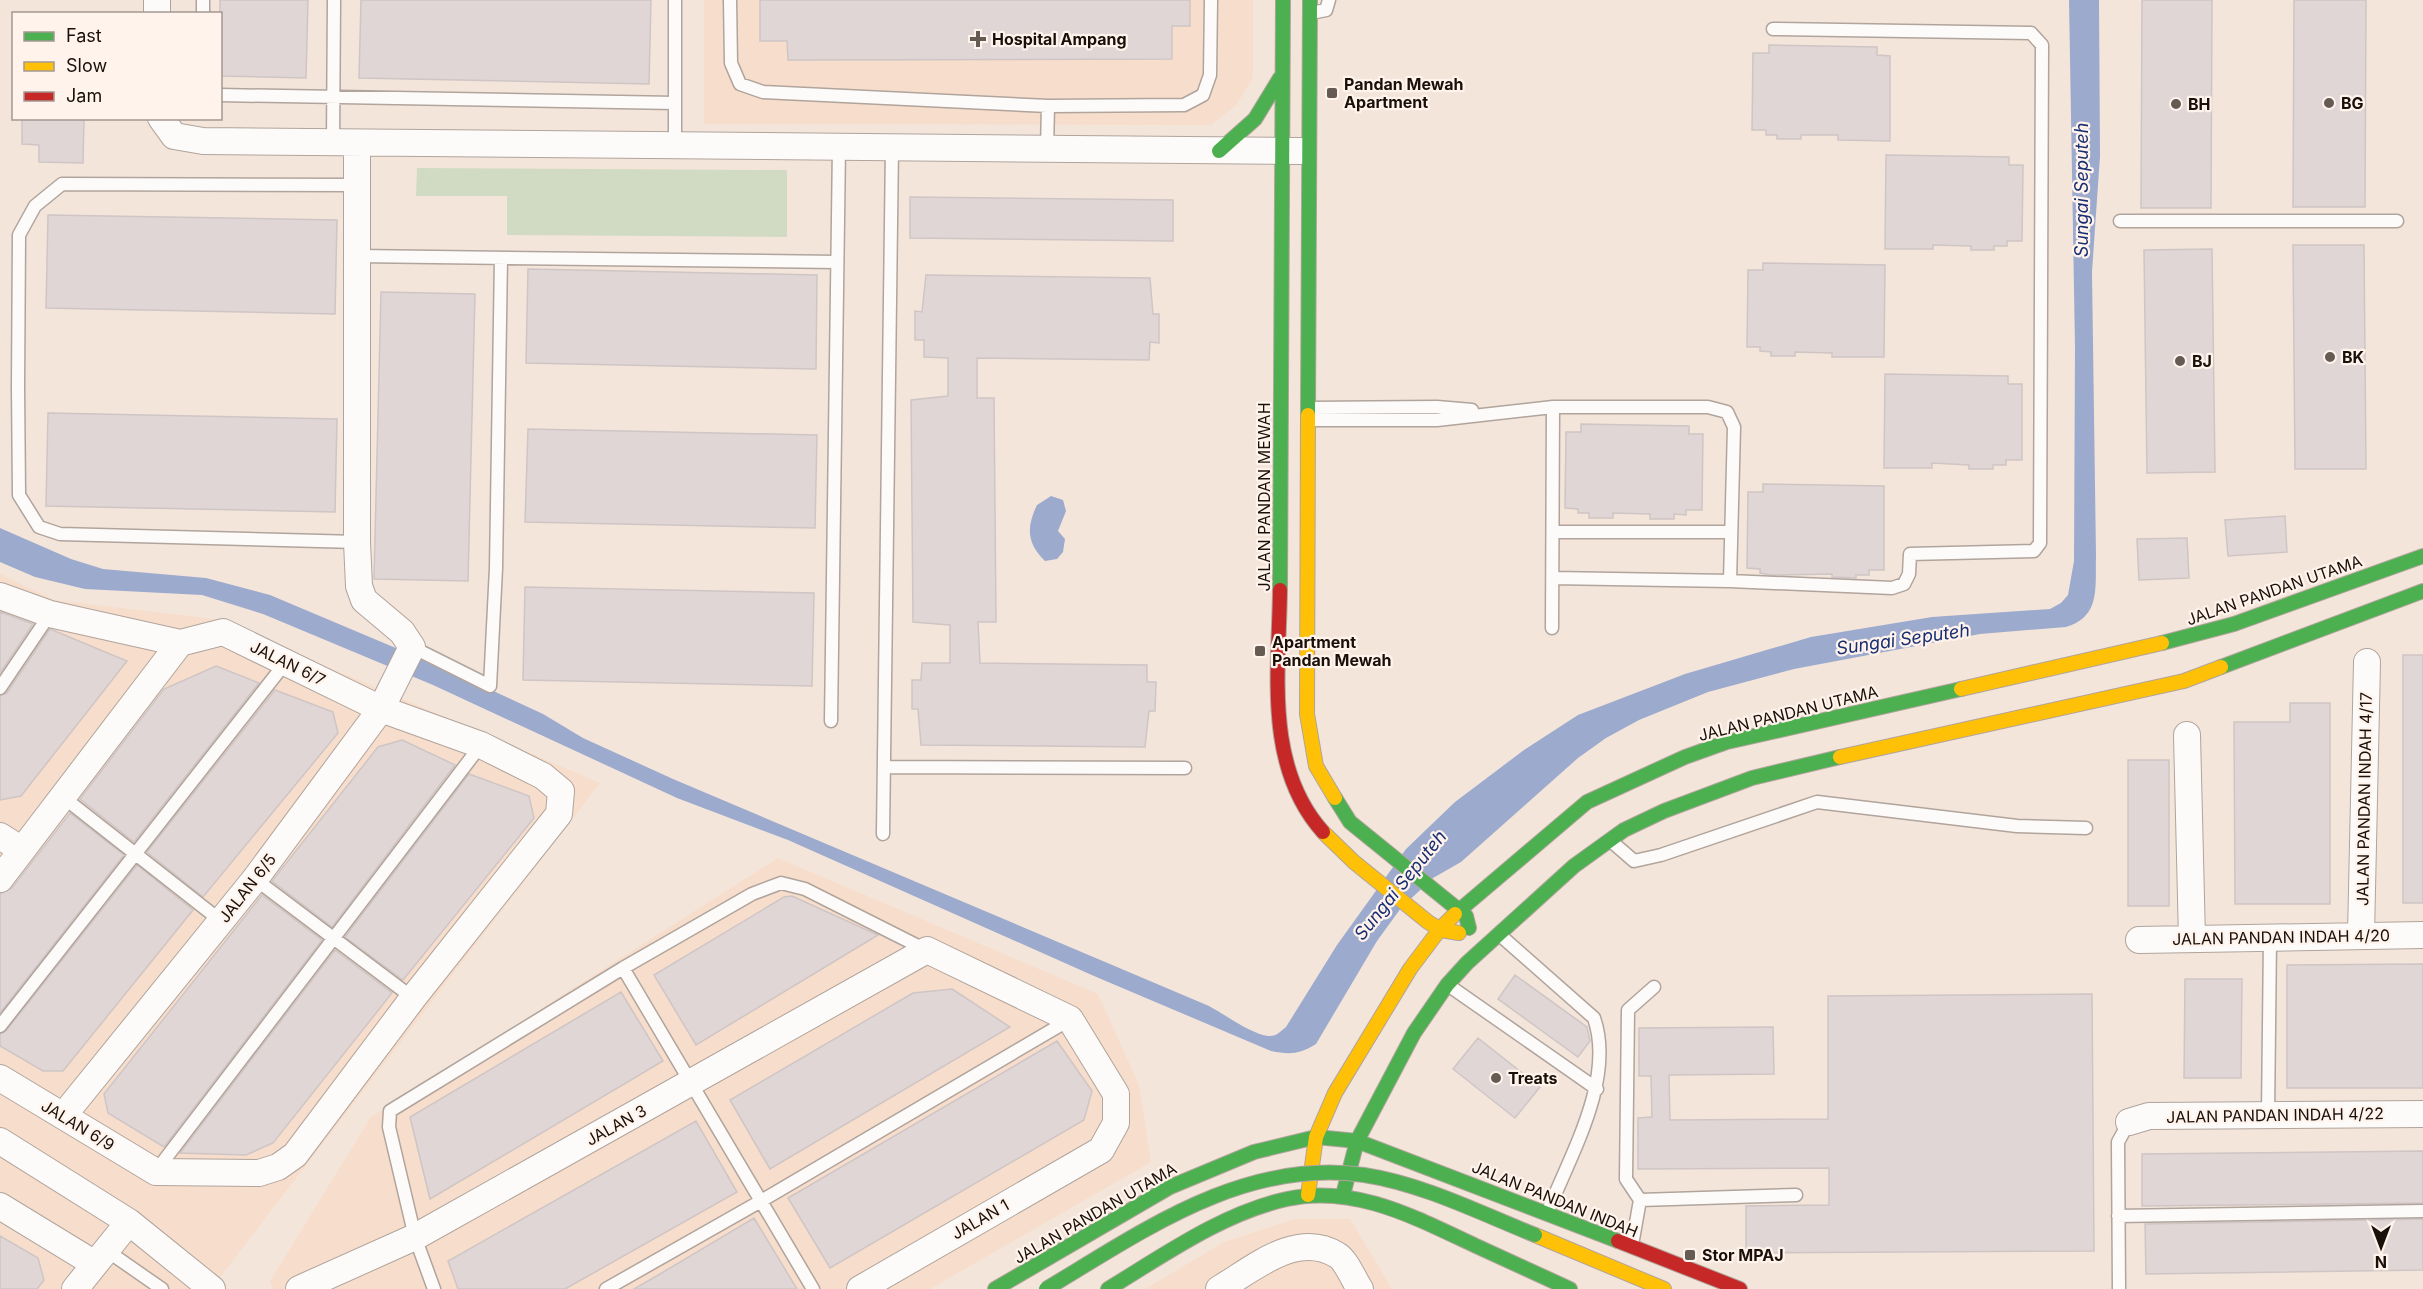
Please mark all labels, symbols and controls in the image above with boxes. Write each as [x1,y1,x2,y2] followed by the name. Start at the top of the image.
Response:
[12,12,222,120] legend
[66,25,102,46] text: Fast
[992,29,1127,49] place label: Hospital Ampang
[969,30,987,48] marker: Hospital Ampang
[66,55,107,76] text: Slow
[1344,74,1464,112] place label: Pandan Mewah Apartment
[66,85,102,106] text: Jam
[1325,86,1339,100] marker: Pandan Mewah Apartment
[2341,93,2364,113] place label: BG
[2188,94,2211,114] place label: BH
[2322,96,2336,110] marker: BG
[2169,97,2183,111] marker: BH
[2071,123,2092,257] water label: Sungai Seputeh
[2342,347,2365,367] place label: BK
[2323,350,2337,364] marker: BK
[2192,351,2212,371] place label: BJ
[2173,354,2187,368] marker: BJ
[1254,402,1274,592] street label: JALAN PANDAN MEWAH
[2183,550,2365,630] street label: JALAN PANDAN UTAMA
[1835,619,1971,659] water label: Sungai Seputeh
[1272,632,1392,670] place label: Apartment Pandan Mewah
[247,636,329,690] street label: JALAN 6/7
[1253,644,1267,658] marker: Apartment Pandan Mewah
[1696,681,1880,745] street label: JALAN PANDAN UTAMA
[2352,692,2376,906] street label: JALAN PANDAN INDAH 4/17
[1349,826,1451,944] water label: Sungai Seputeh
[214,850,280,926] street label: JALAN 6/5
[2172,925,2390,949] street label: JALAN PANDAN INDAH 4/20
[1508,1068,1558,1088] place label: Treats
[1489,1071,1503,1085] marker: Treats
[38,1095,118,1155] street label: JALAN 6/9
[582,1100,650,1150] street label: JALAN 3
[2166,1103,2384,1127] street label: JALAN PANDAN INDAH 4/22
[1469,1156,1641,1242] street label: JALAN PANDAN INDAH
[1010,1158,1180,1268] street label: JALAN PANDAN UTAMA
[948,1195,1012,1243] street label: JALAN 1
[2351,1217,2411,1277] north arrow
[1702,1245,1784,1265] place label: Stor MPAJ
[1683,1248,1697,1262] marker: Stor MPAJ
[2375,1252,2387,1272] text: N

